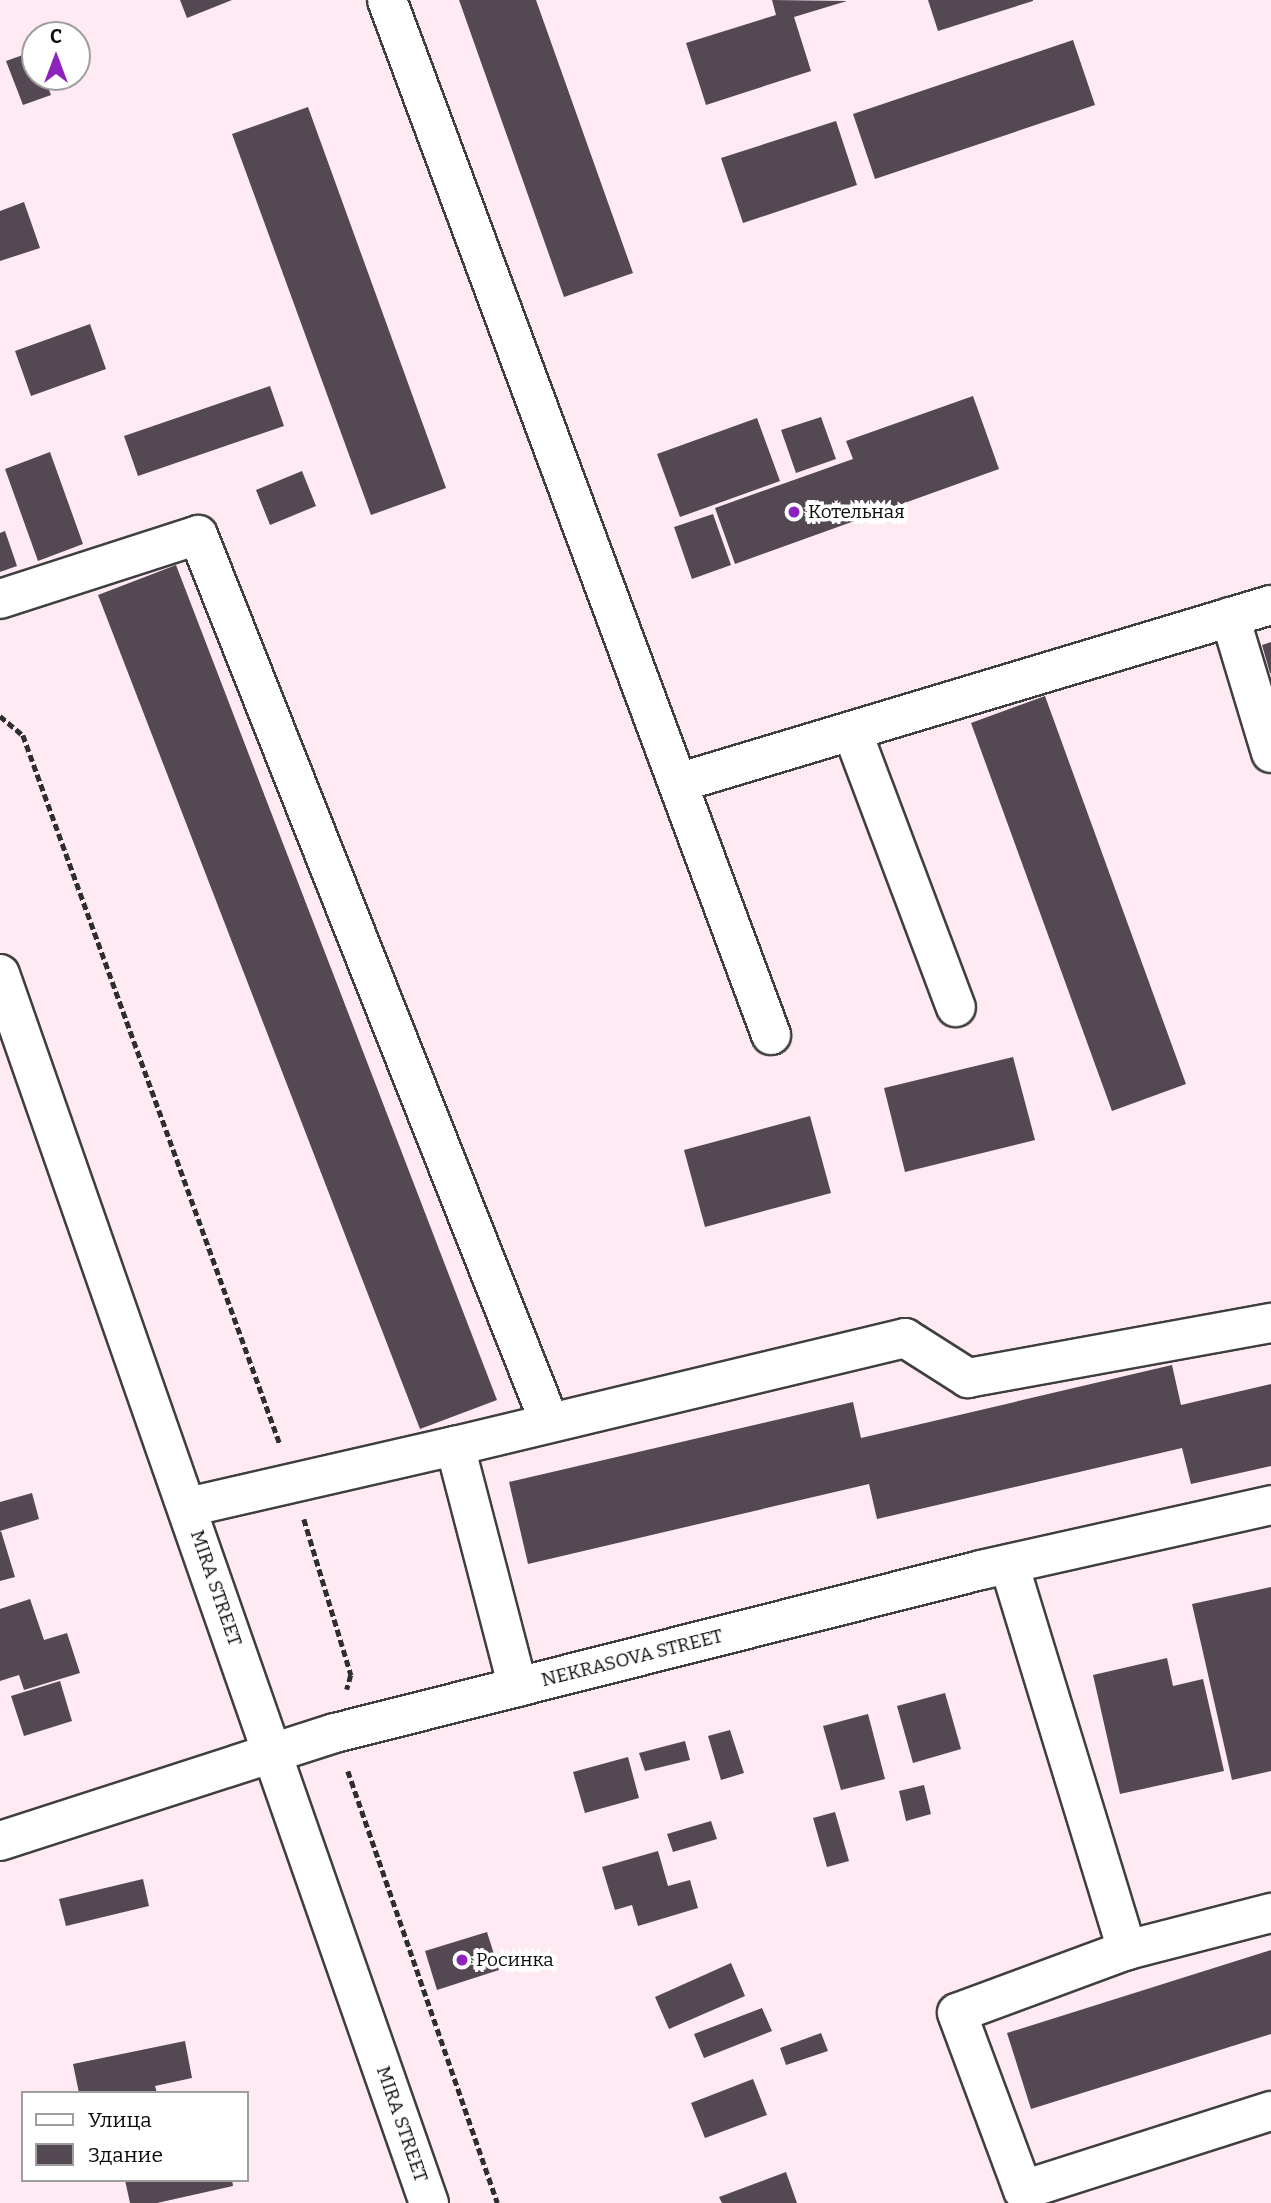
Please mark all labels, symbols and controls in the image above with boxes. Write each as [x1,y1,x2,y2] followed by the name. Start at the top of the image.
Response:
[21,21,91,91] north arrow
[50,25,62,48] text: С
[808,501,905,523] place label: Котельная
[786,504,802,520] marker: Котельная
[186,1527,246,1649] street label: MIRA STREET
[539,1624,725,1692] street label: NEKRASOVA STREET
[476,1949,554,1971] place label: Росинка
[454,1952,470,1968] marker: Росинка
[372,2063,432,2185] street label: MIRA STREET
[21,2091,248,2182] legend
[88,2107,152,2133] text: Улица
[88,2142,163,2168] text: Здание

